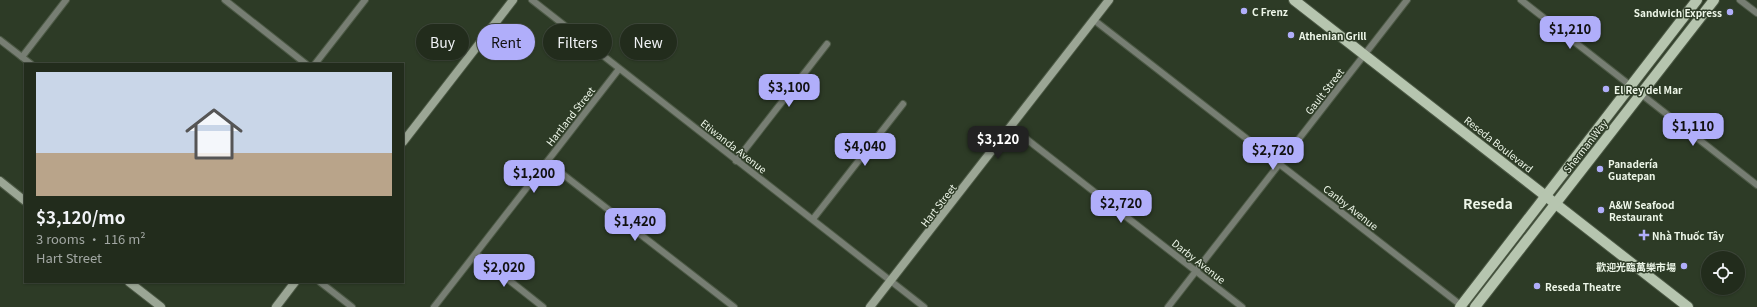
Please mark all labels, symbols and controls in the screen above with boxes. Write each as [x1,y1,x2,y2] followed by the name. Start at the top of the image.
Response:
[1252,4,1288,19] place label: C Frenz
[1634,5,1722,20] place label: Sandwich Express
[1239,6,1249,16] marker: C Frenz
[1725,7,1735,17] marker: Sandwich Express
[1537,16,1603,50] pin: $1,210
[1549,19,1591,38] text: $1,210
[416,24,469,60] chip: Buy
[477,24,535,60] chip: Rent
[543,24,612,60] chip: Filters
[620,24,677,60] chip: New
[1298,28,1367,43] place label: Athenian Grill
[1286,30,1296,40] marker: Athenian Grill
[1301,64,1347,117] street label: Gault Street
[756,74,822,108] pin: $3,100
[768,77,810,96] text: $3,100
[1614,82,1683,97] place label: El Rey del Mar
[542,83,598,149] street label: Hartland Street
[1601,84,1611,94] marker: El Rey del Mar
[178,98,250,170] icon: home
[1461,112,1537,176] street label: Reseda Boulevard
[1660,113,1726,147] pin: $1,110
[698,115,771,177] street label: Etiwanda Avenue
[1559,116,1611,176] street label: Sherman Way
[1672,116,1714,135] text: $1,110
[965,126,1031,160] pin: $3,120
[977,129,1019,148] text: $3,120
[832,133,898,167] pin: $4,040
[844,136,886,155] text: $4,040
[1240,137,1306,171] pin: $2,720
[1252,140,1294,159] text: $2,720
[1608,156,1658,183] place label: Panadería Guatepan
[501,160,567,194] pin: $1,200
[513,163,555,182] text: $1,200
[1595,164,1605,174] marker: Panadería Guatepan
[916,180,960,230] street label: Hart Street
[1320,181,1382,234] street label: Canby Avenue
[1088,190,1154,224] pin: $2,720
[1100,193,1142,212] text: $2,720
[1463,193,1513,213] district label: Reseda
[1608,197,1675,224] place label: A&W Seafood Restaurant
[36,204,125,229] text: $3,120/mo
[1596,205,1606,215] marker: A&W Seafood Restaurant
[602,208,668,242] pin: $1,420
[614,211,656,230] text: $1,420
[1652,228,1724,243] place label: Nhà Thuốc Tây
[36,229,146,248] text: 3 rooms · 116 m²
[1639,230,1649,240] marker: Nhà Thuốc Tây
[1169,235,1229,287] street label: Darby Avenue
[36,248,102,267] text: Hart Street
[1701,251,1745,295] map controls
[1701,251,1745,295] button: locate
[471,254,537,288] pin: $2,020
[483,257,525,276] text: $2,020
[1596,259,1676,274] place label: 歡迎光臨萬樂市場
[1679,261,1689,271] marker: 歡迎光臨萬樂市場
[1545,279,1621,294] place label: Reseda Theatre
[1532,281,1542,291] marker: Reseda Theatre

